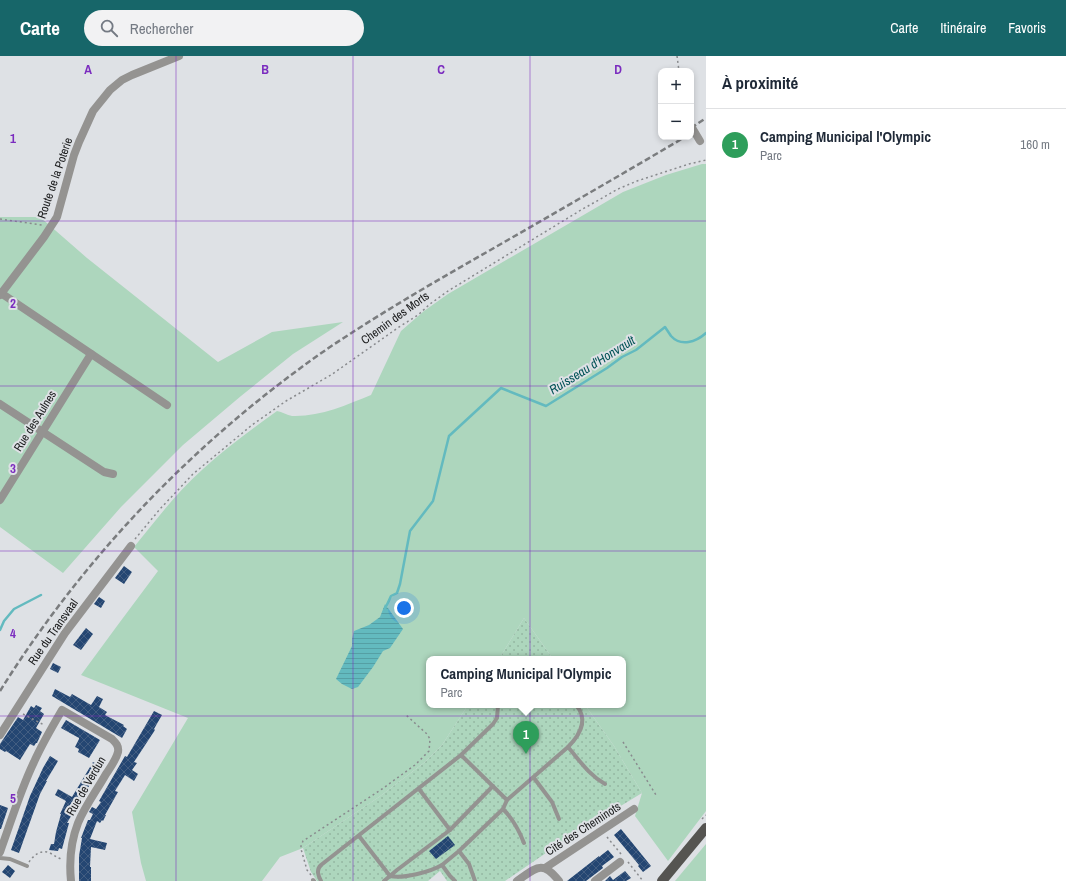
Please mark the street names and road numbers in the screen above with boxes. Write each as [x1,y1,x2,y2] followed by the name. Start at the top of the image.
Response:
[34,135,76,221] street label: Route de la Poterie
[358,288,432,348] street label: Chemin des Morts
[10,387,60,454] street label: Rue des Aulnes
[24,596,82,668] street label: Rue du Transvaal
[63,754,109,818] street label: Rue de Verdun
[542,799,624,859] street label: Cité des Cheminots

